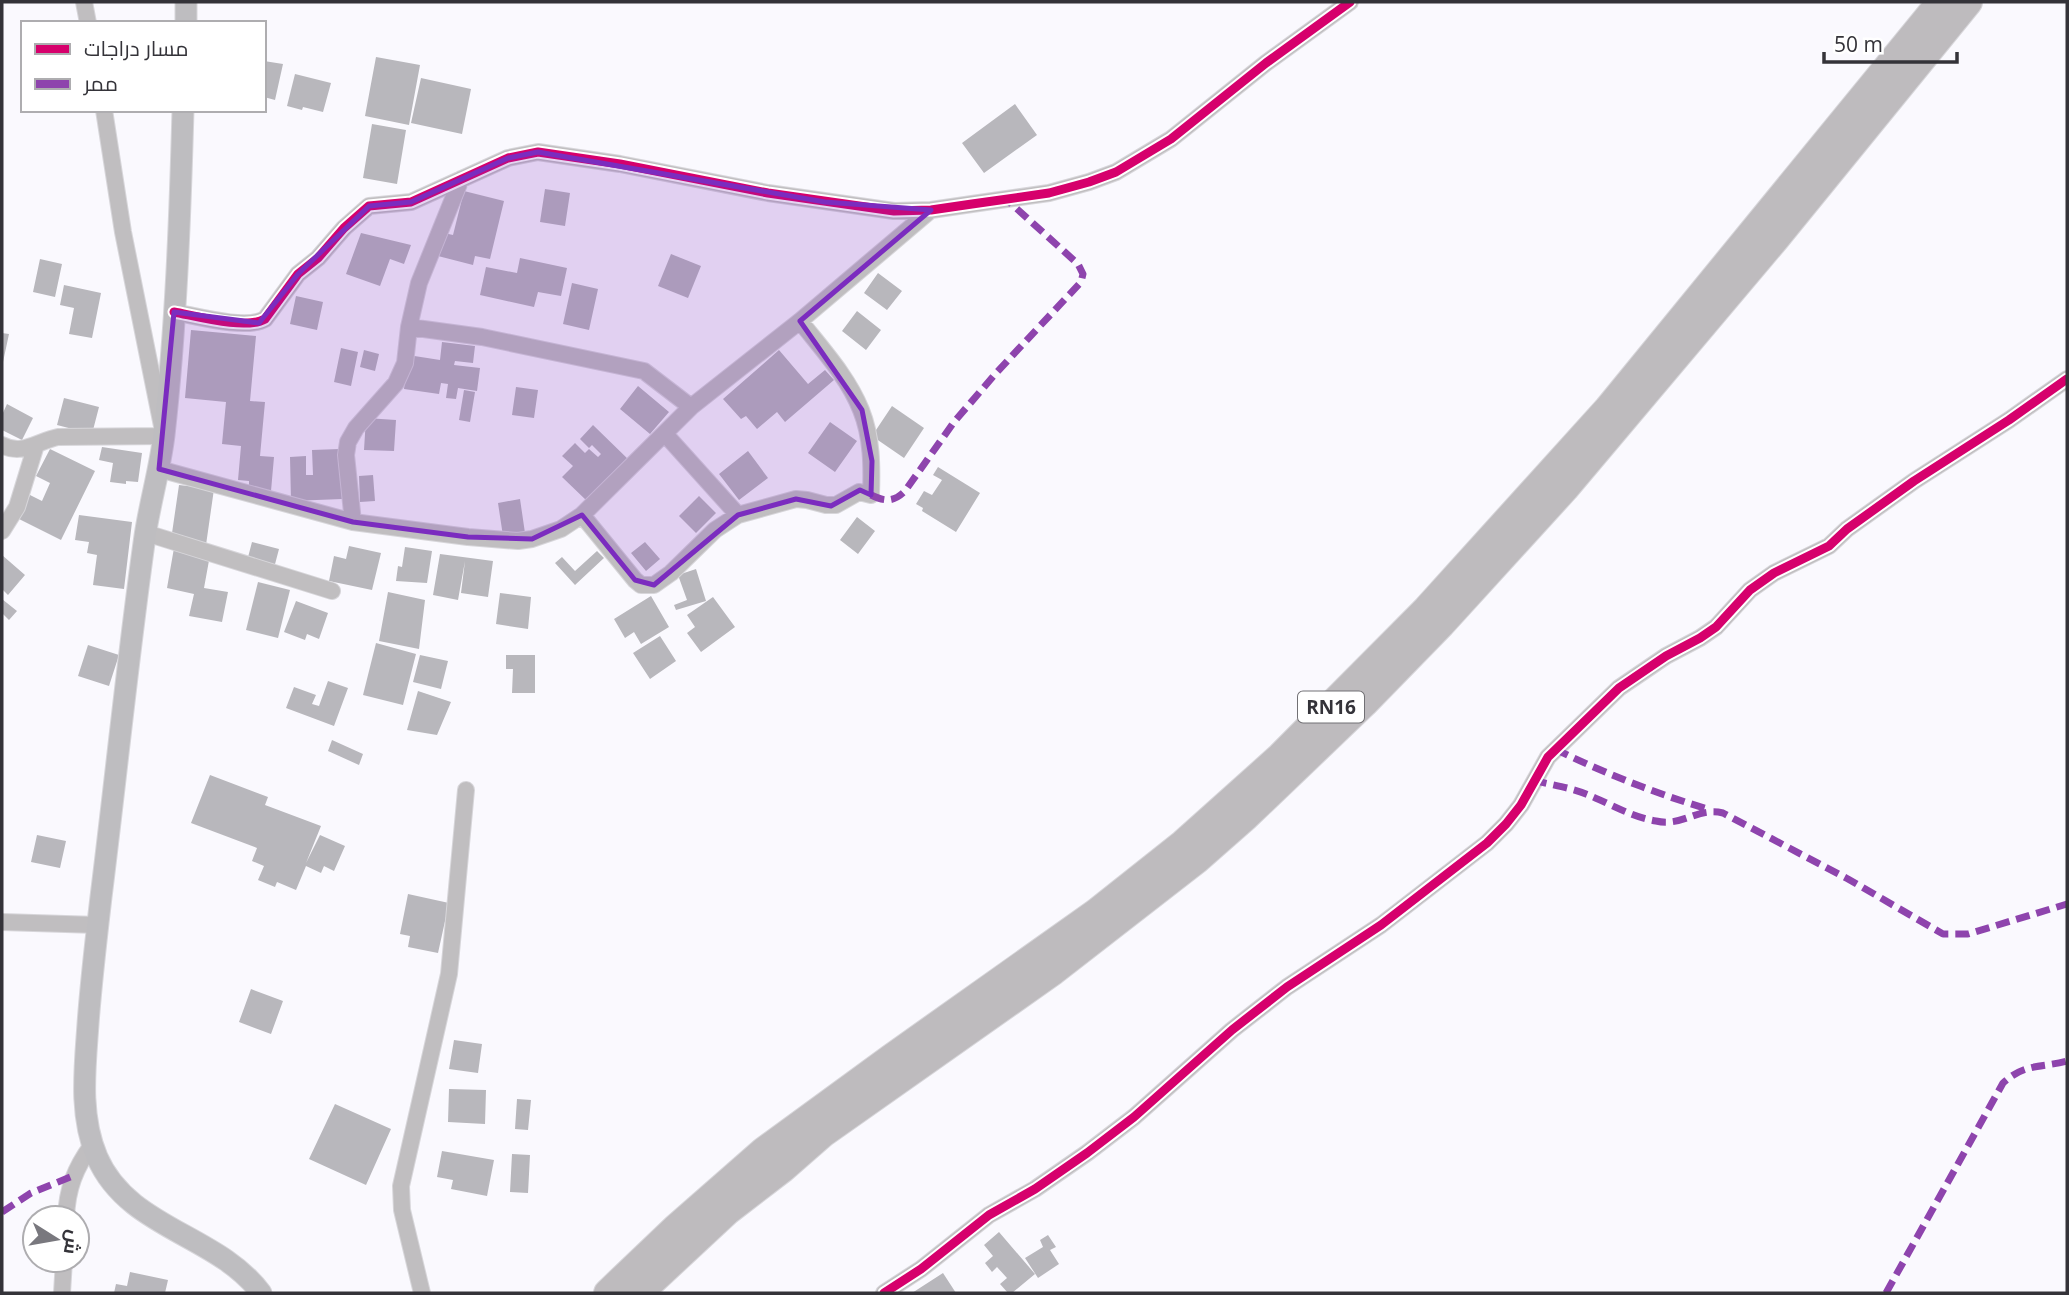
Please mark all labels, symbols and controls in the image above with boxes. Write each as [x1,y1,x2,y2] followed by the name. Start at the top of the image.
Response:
[21,21,266,112] legend
[1824,21,1957,65] scale bar
[1834,30,1883,58] text: 50 m
[84,34,188,62] text: مسار دراجات
[83,69,118,97] text: ممر
[1298,692,1364,722] road number: RN16
[21,1204,91,1274] north arrow
[58,1228,88,1257] text: ش

